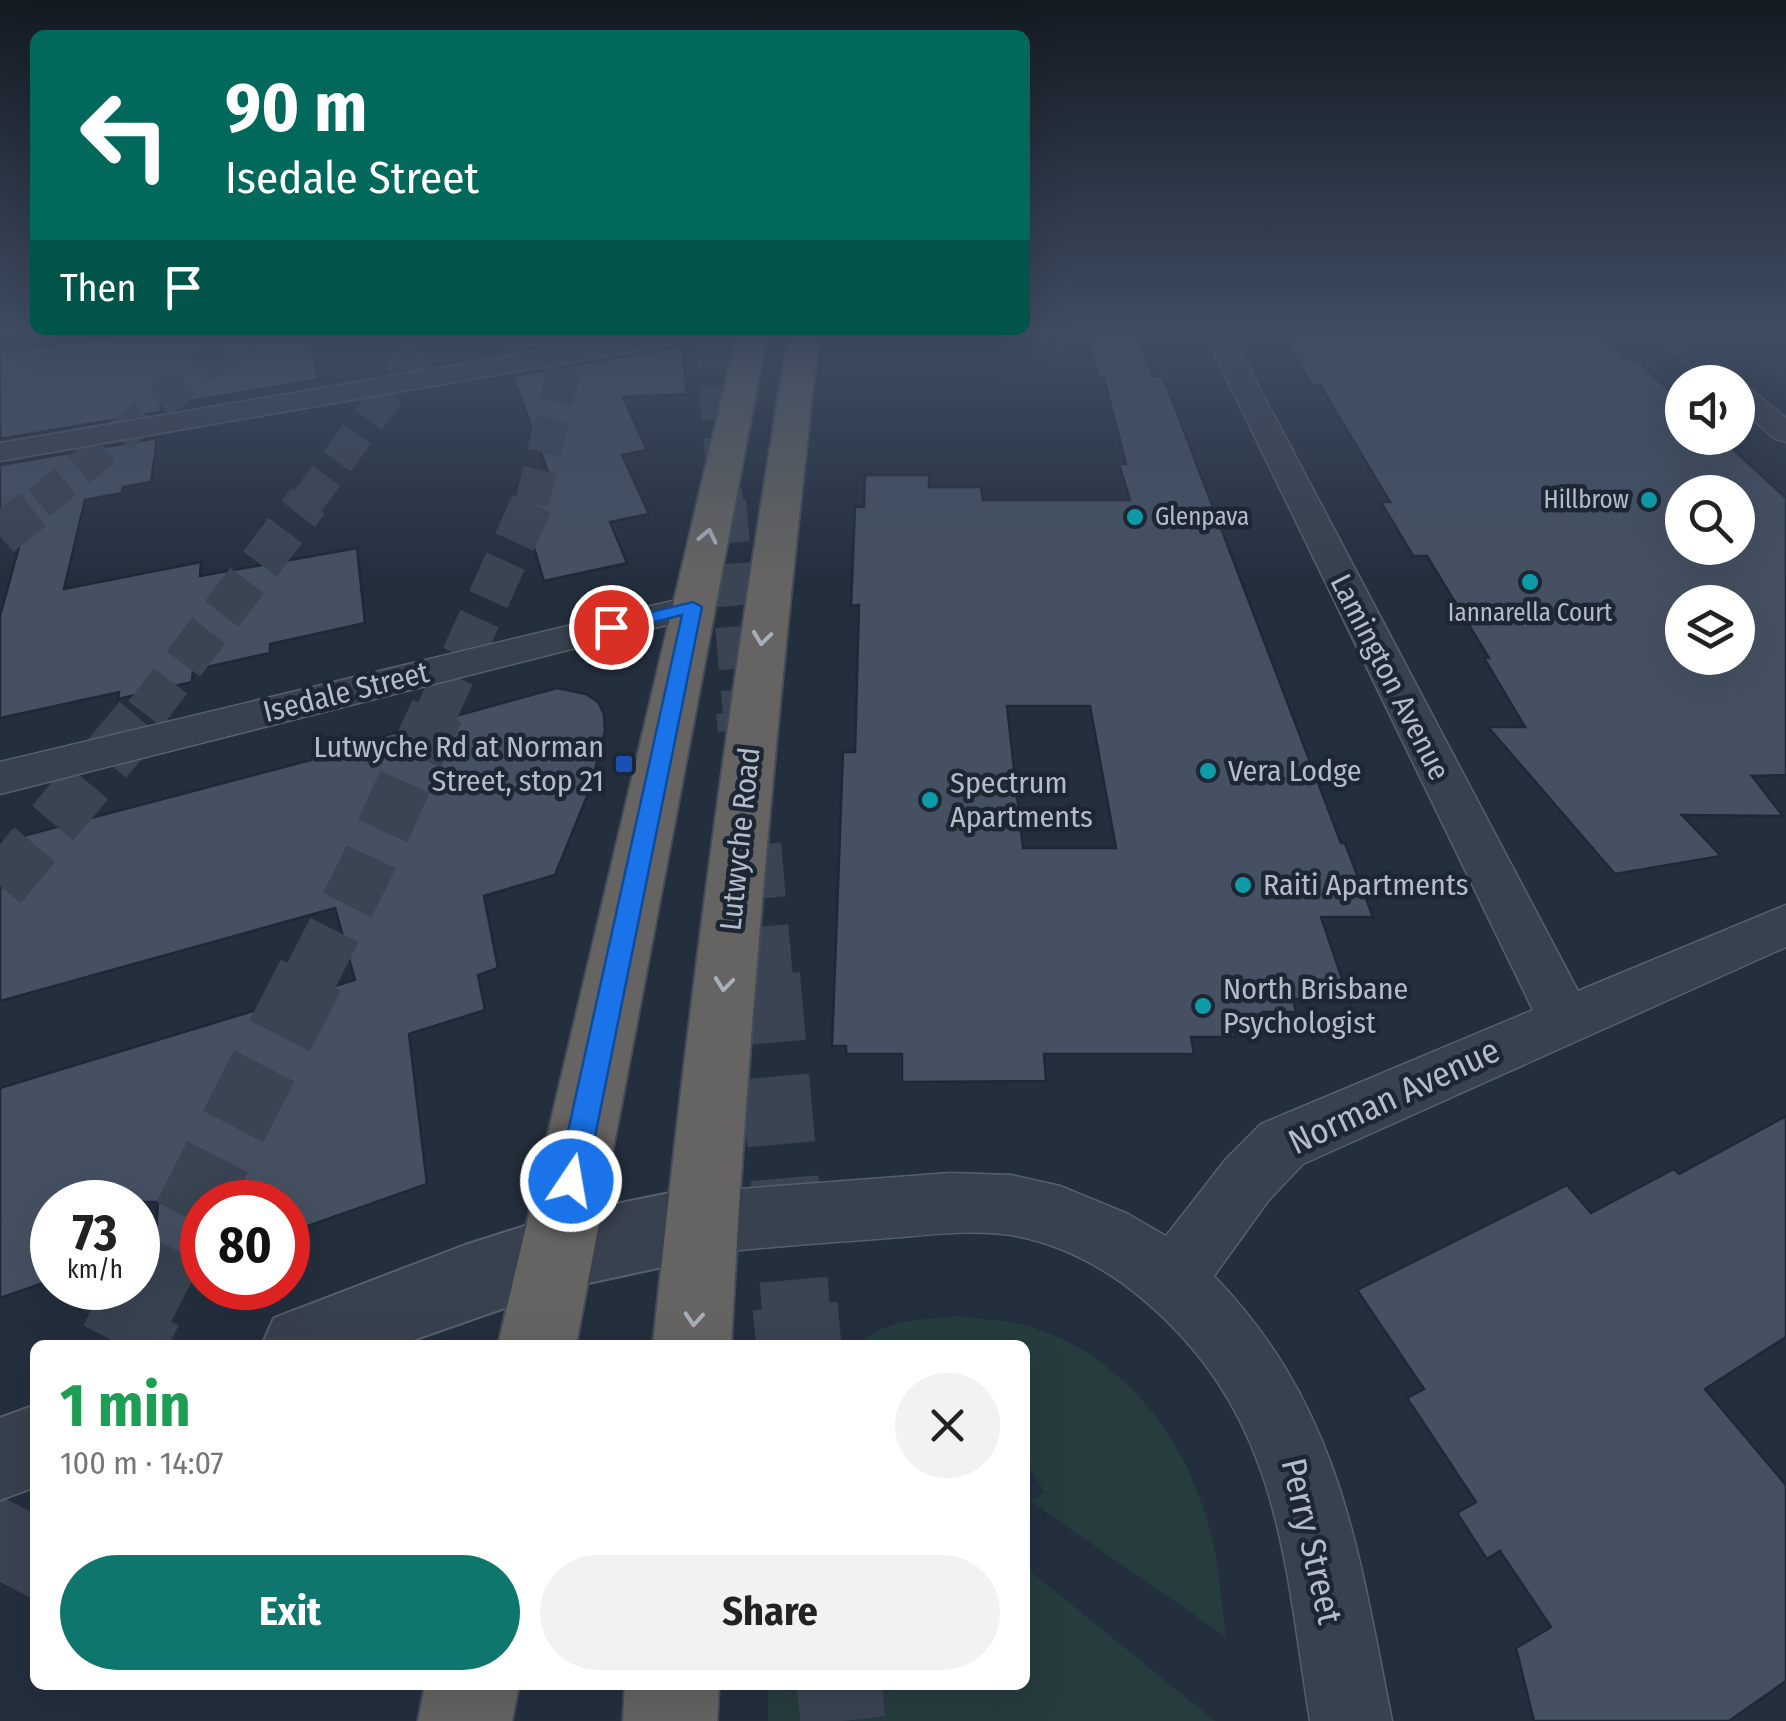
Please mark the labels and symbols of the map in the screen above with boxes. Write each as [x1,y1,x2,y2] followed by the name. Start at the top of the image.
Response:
[1543,485,1629,515] place label: Hillbrow
[1638,489,1660,511] marker: Hillbrow
[1155,502,1249,532] place label: Glenpava
[1124,506,1146,528] marker: Glenpava
[697,528,718,545] one-way arrow
[1323,568,1457,786] street label: Lamington Avenue
[1519,571,1541,593] marker: Iannarella Court
[569,585,654,670] pin
[1448,598,1613,628] place label: Iannarella Court
[752,631,773,647] one-way arrow
[259,654,433,730] street label: Isedale Street
[314,729,604,799] place label: Lutwyche Rd at Norman Street, stop 21
[712,746,768,932] street label: Lutwyche Road
[613,753,635,775] marker: Lutwyche Rd at Norman Street, stop 21
[1228,753,1362,789] place label: Vera Lodge
[1197,760,1219,782] marker: Vera Lodge
[950,765,1093,835] place label: Spectrum Apartments
[919,789,941,811] marker: Spectrum Apartments
[1263,867,1469,903] place label: Raiti Apartments
[1232,874,1254,896] marker: Raiti Apartments
[1223,971,1408,1041] place label: North Brisbane Psychologist
[714,977,735,993] one-way arrow
[1192,995,1214,1017] marker: North Brisbane Psychologist
[1282,1029,1506,1163] street label: Norman Avenue
[519,1129,623,1233] position arrow
[180,1180,310,1310] speed limit sign: 80
[683,1311,705,1327] one-way arrow
[1273,1454,1352,1629] street label: Perry Street

